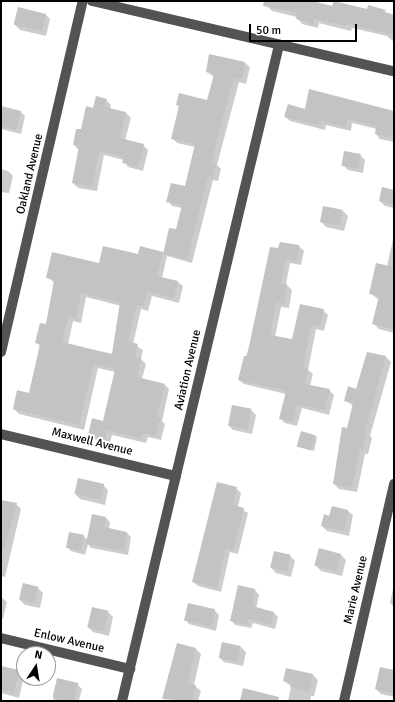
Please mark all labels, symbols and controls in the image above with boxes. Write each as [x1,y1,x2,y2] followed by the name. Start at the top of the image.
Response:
[251,16,359,42] scale bar
[256,23,281,38] text: 50 m
[14,132,46,216] street label: Oakland Avenue
[172,328,204,412] street label: Aviation Avenue
[50,425,134,459] street label: Maxwell Avenue
[341,554,371,626] street label: Marie Avenue
[32,626,106,656] street label: Enlow Avenue
[16,646,56,686] north arrow
[33,648,43,662] text: N

